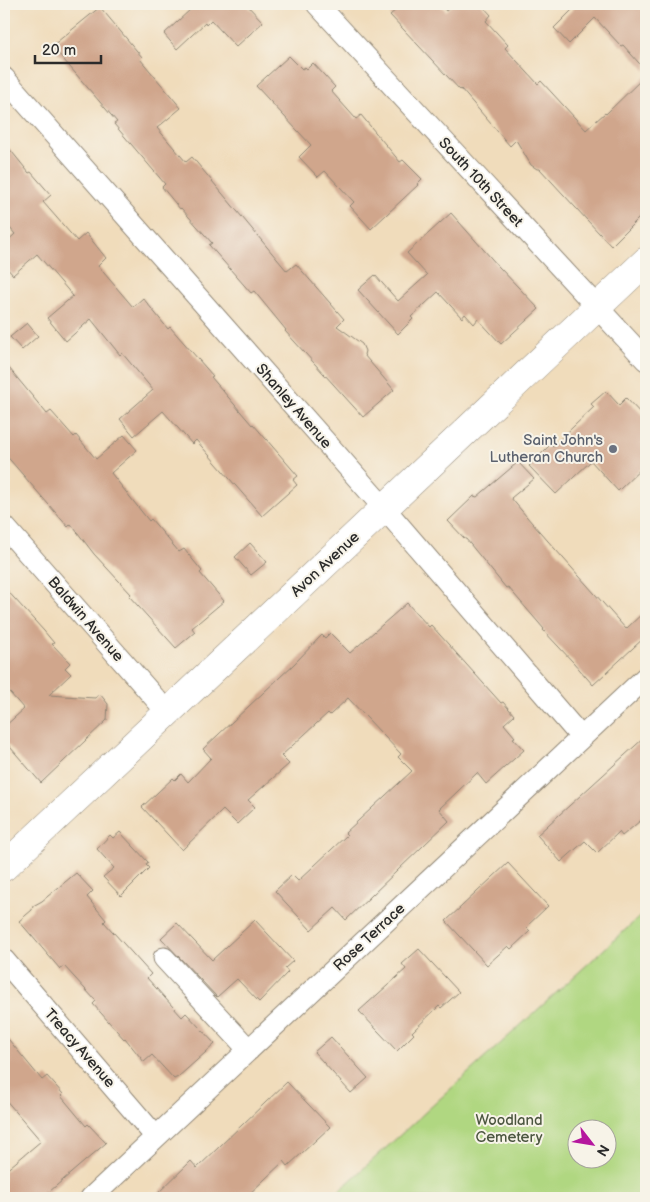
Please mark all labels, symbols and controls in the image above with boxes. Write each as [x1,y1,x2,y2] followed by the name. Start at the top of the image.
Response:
[35,32,101,64] scale bar
[42,41,76,60] text: 20 m
[434,134,527,231] street label: South 10th Street
[252,360,336,453] street label: Shanley Avenue
[489,431,604,467] place label: Saint John's Lutheran Church
[607,443,619,455] marker: Saint John's Lutheran Church
[287,528,364,601] street label: Avon Avenue
[44,573,128,666] street label: Baldwin Avenue
[329,899,409,975] street label: Rose Terrace
[40,1005,119,1092] street label: Treacy Avenue
[475,1111,543,1147] park label: Woodland Cemetery
[568,1120,618,1170] north arrow
[593,1142,613,1159] text: N

